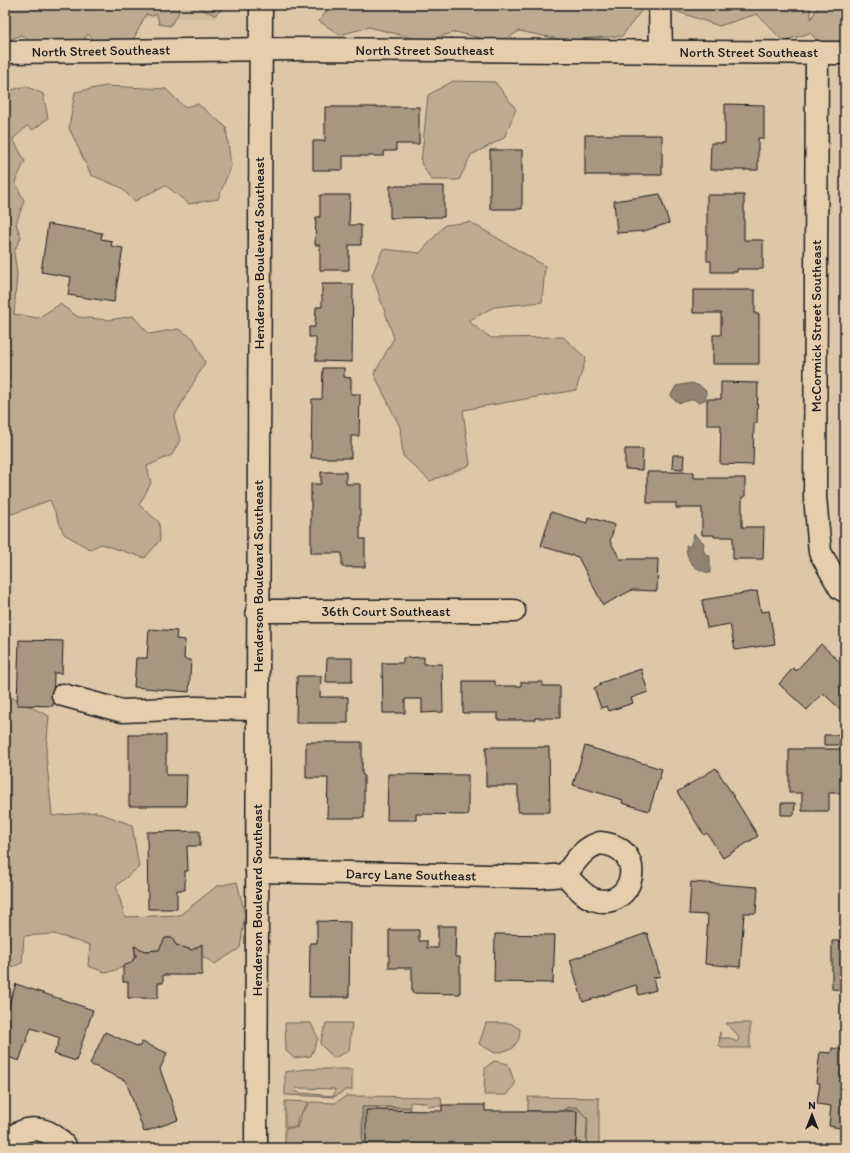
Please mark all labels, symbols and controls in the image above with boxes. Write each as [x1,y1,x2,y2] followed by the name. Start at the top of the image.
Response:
[31,41,171,61] street label: North Street Southeast
[356,42,494,59] street label: North Street Southeast
[680,44,818,61] street label: North Street Southeast
[251,157,268,349] street label: Henderson Boulevard Southeast
[808,240,825,412] street label: McCormick Street Southeast
[250,480,267,672] street label: Henderson Boulevard Southeast
[321,603,451,620] street label: 36th Court Southeast
[249,804,266,996] street label: Henderson Boulevard Southeast
[345,865,477,885] street label: Darcy Lane Southeast
[792,1095,832,1135] north arrow
[808,1099,816,1112] text: N

